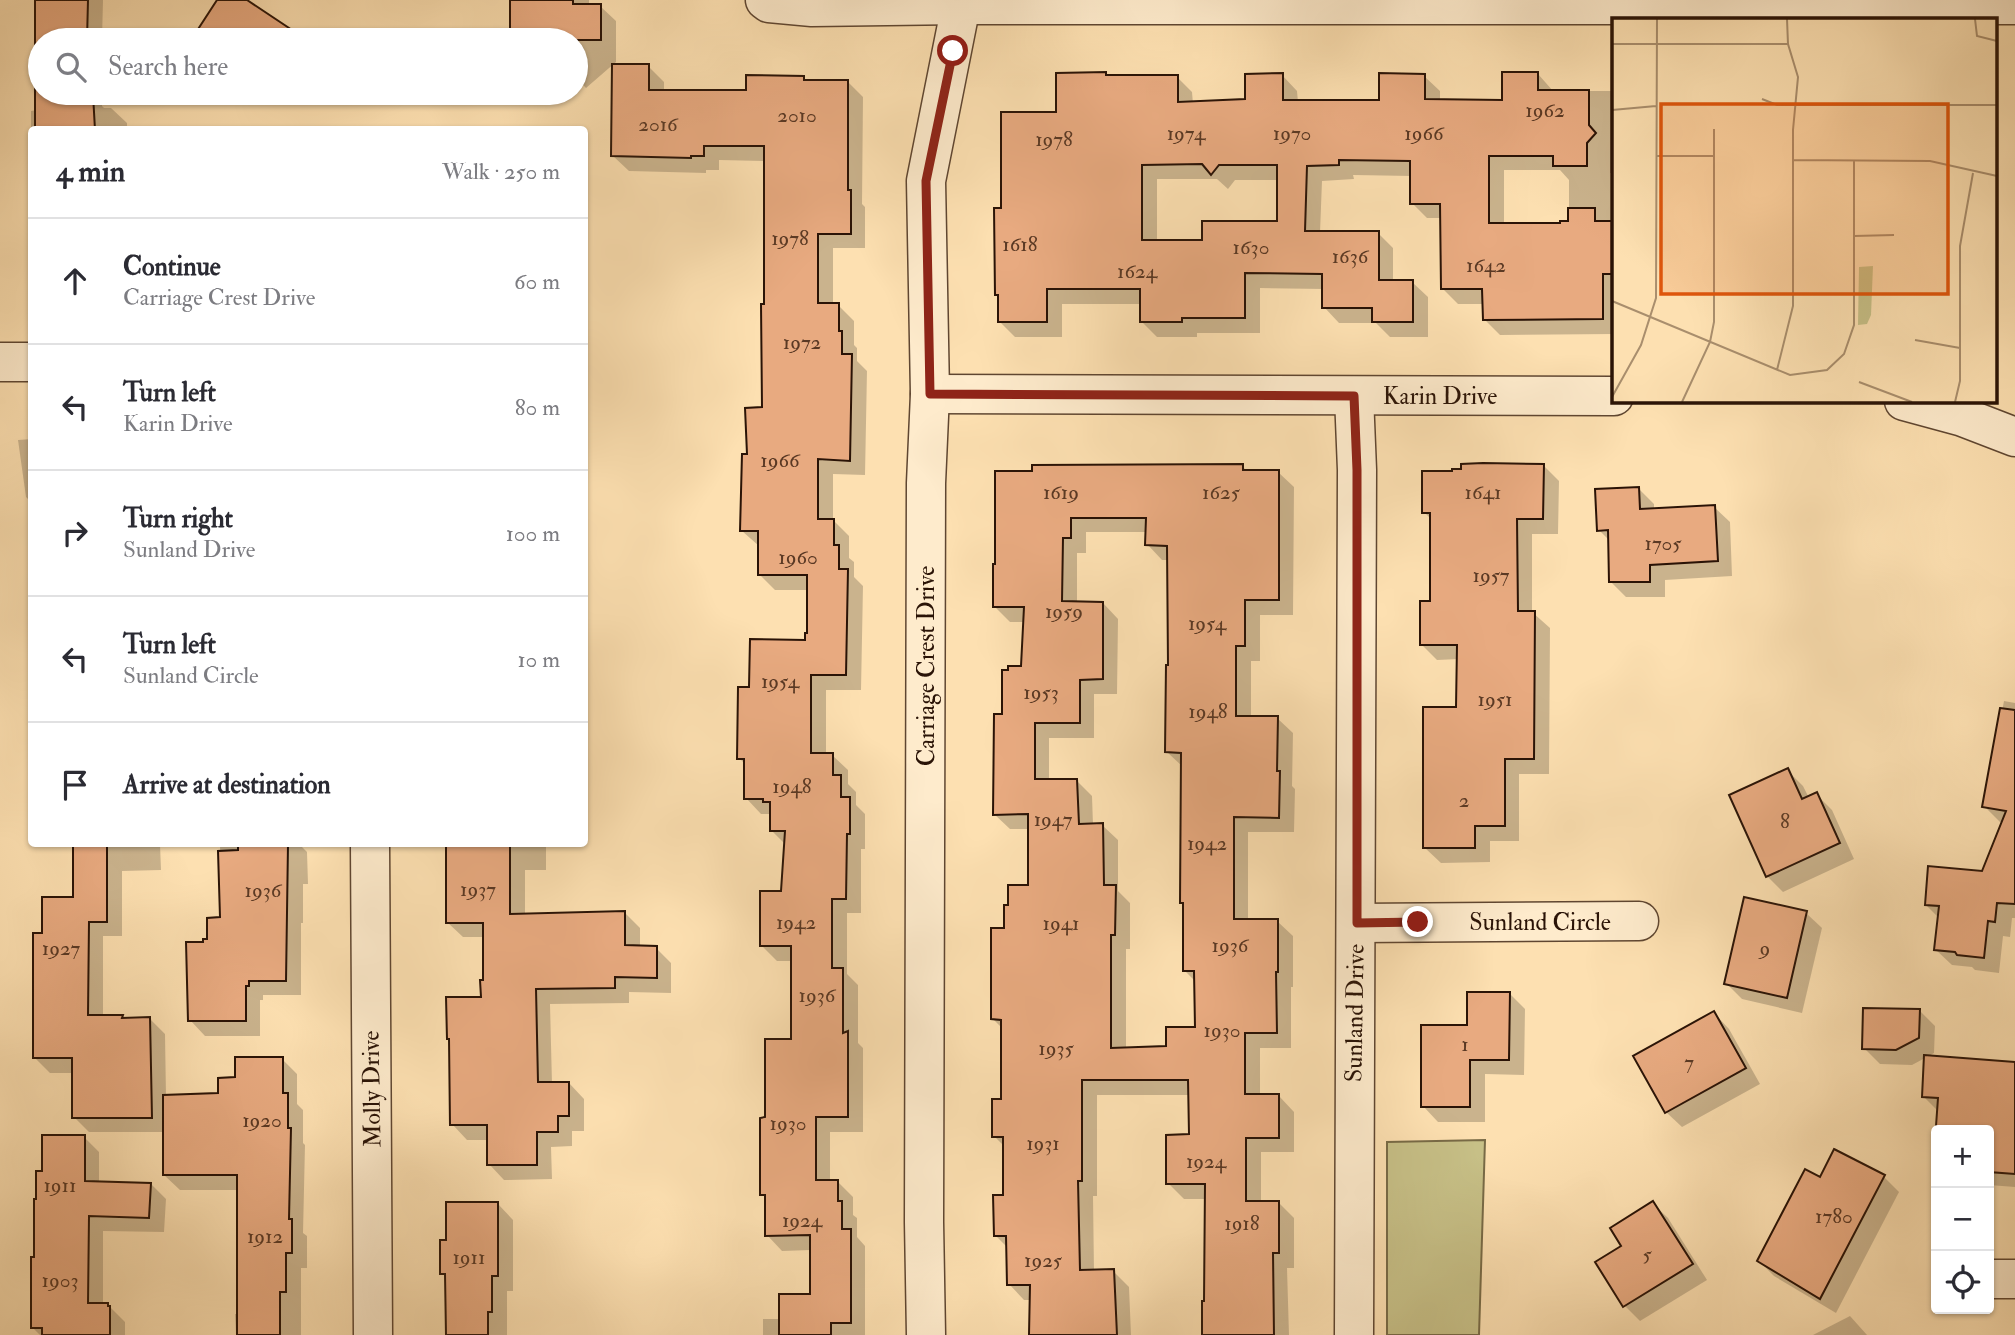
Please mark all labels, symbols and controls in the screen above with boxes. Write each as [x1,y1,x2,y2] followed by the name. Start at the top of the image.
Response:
[1612,18,1997,402] inset map
[28,28,588,105] search box
[937,35,968,66] route start
[52,48,90,86] icon: search
[108,51,228,83] text: Search here
[1525,97,1565,124] house number: 1962
[777,102,817,129] house number: 2010
[638,111,679,138] house number: 2016
[1167,120,1207,147] house number: 1974
[1273,120,1311,147] house number: 1970
[1404,120,1445,147] house number: 1966
[1035,126,1073,153] house number: 1978
[56,153,125,190] text: 4 min
[442,157,560,186] text: Walk · 250 m
[771,225,809,252] house number: 1978
[1002,231,1038,258] house number: 1618
[1233,234,1269,261] house number: 1630
[1332,243,1370,270] house number: 1636
[123,251,221,283] text: Continue
[1466,252,1506,279] house number: 1642
[1117,258,1159,285] house number: 1624
[56,262,94,300] icon: ahead
[514,267,560,296] text: 60 m
[123,283,315,312] text: Carriage Crest Drive
[783,329,821,356] house number: 1972
[123,377,216,409] text: Turn left
[1383,381,1497,412] street label: Karin Drive
[56,388,94,426] icon: left
[515,393,560,422] text: 80 m
[123,409,233,438] text: Karin Drive
[760,447,801,474] house number: 1966
[1043,479,1079,506] house number: 1619
[1202,479,1241,506] house number: 1625
[1465,479,1501,506] house number: 1641
[123,503,233,535] text: Turn right
[56,514,94,552] icon: right
[506,519,560,548] text: 100 m
[1644,530,1682,557] house number: 1705
[123,535,255,564] text: Sunland Drive
[778,544,818,571] house number: 1960
[1472,562,1510,589] house number: 1957
[911,566,942,766] street label: Carriage Crest Drive
[1045,598,1083,625] house number: 1959
[1188,610,1228,637] house number: 1954
[123,629,216,661] text: Turn left
[56,640,94,678] icon: left
[517,645,560,674] text: 10 m
[123,661,259,690] text: Sunland Circle
[761,668,801,695] house number: 1954
[1023,679,1059,706] house number: 1953
[1478,686,1512,713] house number: 1951
[1188,698,1228,725] house number: 1948
[56,766,94,804] icon: arrive
[123,769,331,801] text: Arrive at destination
[772,773,812,800] house number: 1948
[1459,787,1469,814] house number: 2
[1034,806,1073,833] house number: 1947
[1780,808,1790,835] house number: 8
[1187,830,1227,857] house number: 1942
[460,876,496,903] house number: 1937
[245,877,283,904] house number: 1936
[1402,906,1433,937] route end
[1469,907,1611,938] street label: Sunland Circle
[776,909,816,936] house number: 1942
[1043,910,1080,937] house number: 1941
[1212,932,1250,959] house number: 1936
[42,935,81,962] house number: 1927
[1758,935,1770,962] house number: 9
[1338,944,1372,1082] street label: Sunland Drive
[799,982,837,1009] house number: 1936
[1204,1017,1241,1044] house number: 1930
[355,1030,389,1148] street label: Molly Drive
[1461,1031,1469,1058] house number: 1
[1038,1035,1074,1062] house number: 1935
[1684,1049,1694,1076] house number: 7
[242,1107,282,1134] house number: 1920
[770,1110,807,1137] house number: 1930
[1931,1125,1994,1314] map controls
[1931,1125,1994,1188] button: +
[1026,1130,1060,1157] house number: 1931
[1186,1148,1228,1175] house number: 1924
[43,1172,77,1199] house number: 1911
[1931,1188,1994,1251] button: −
[1815,1203,1853,1230] house number: 1780
[782,1207,824,1234] house number: 1924
[1224,1210,1260,1237] house number: 1918
[247,1223,283,1250] house number: 1912
[1642,1241,1652,1268] house number: 5
[452,1244,486,1271] house number: 1911
[1024,1247,1063,1274] house number: 1925
[1931,1251,1994,1314] button: locate
[42,1267,79,1294] house number: 1903

